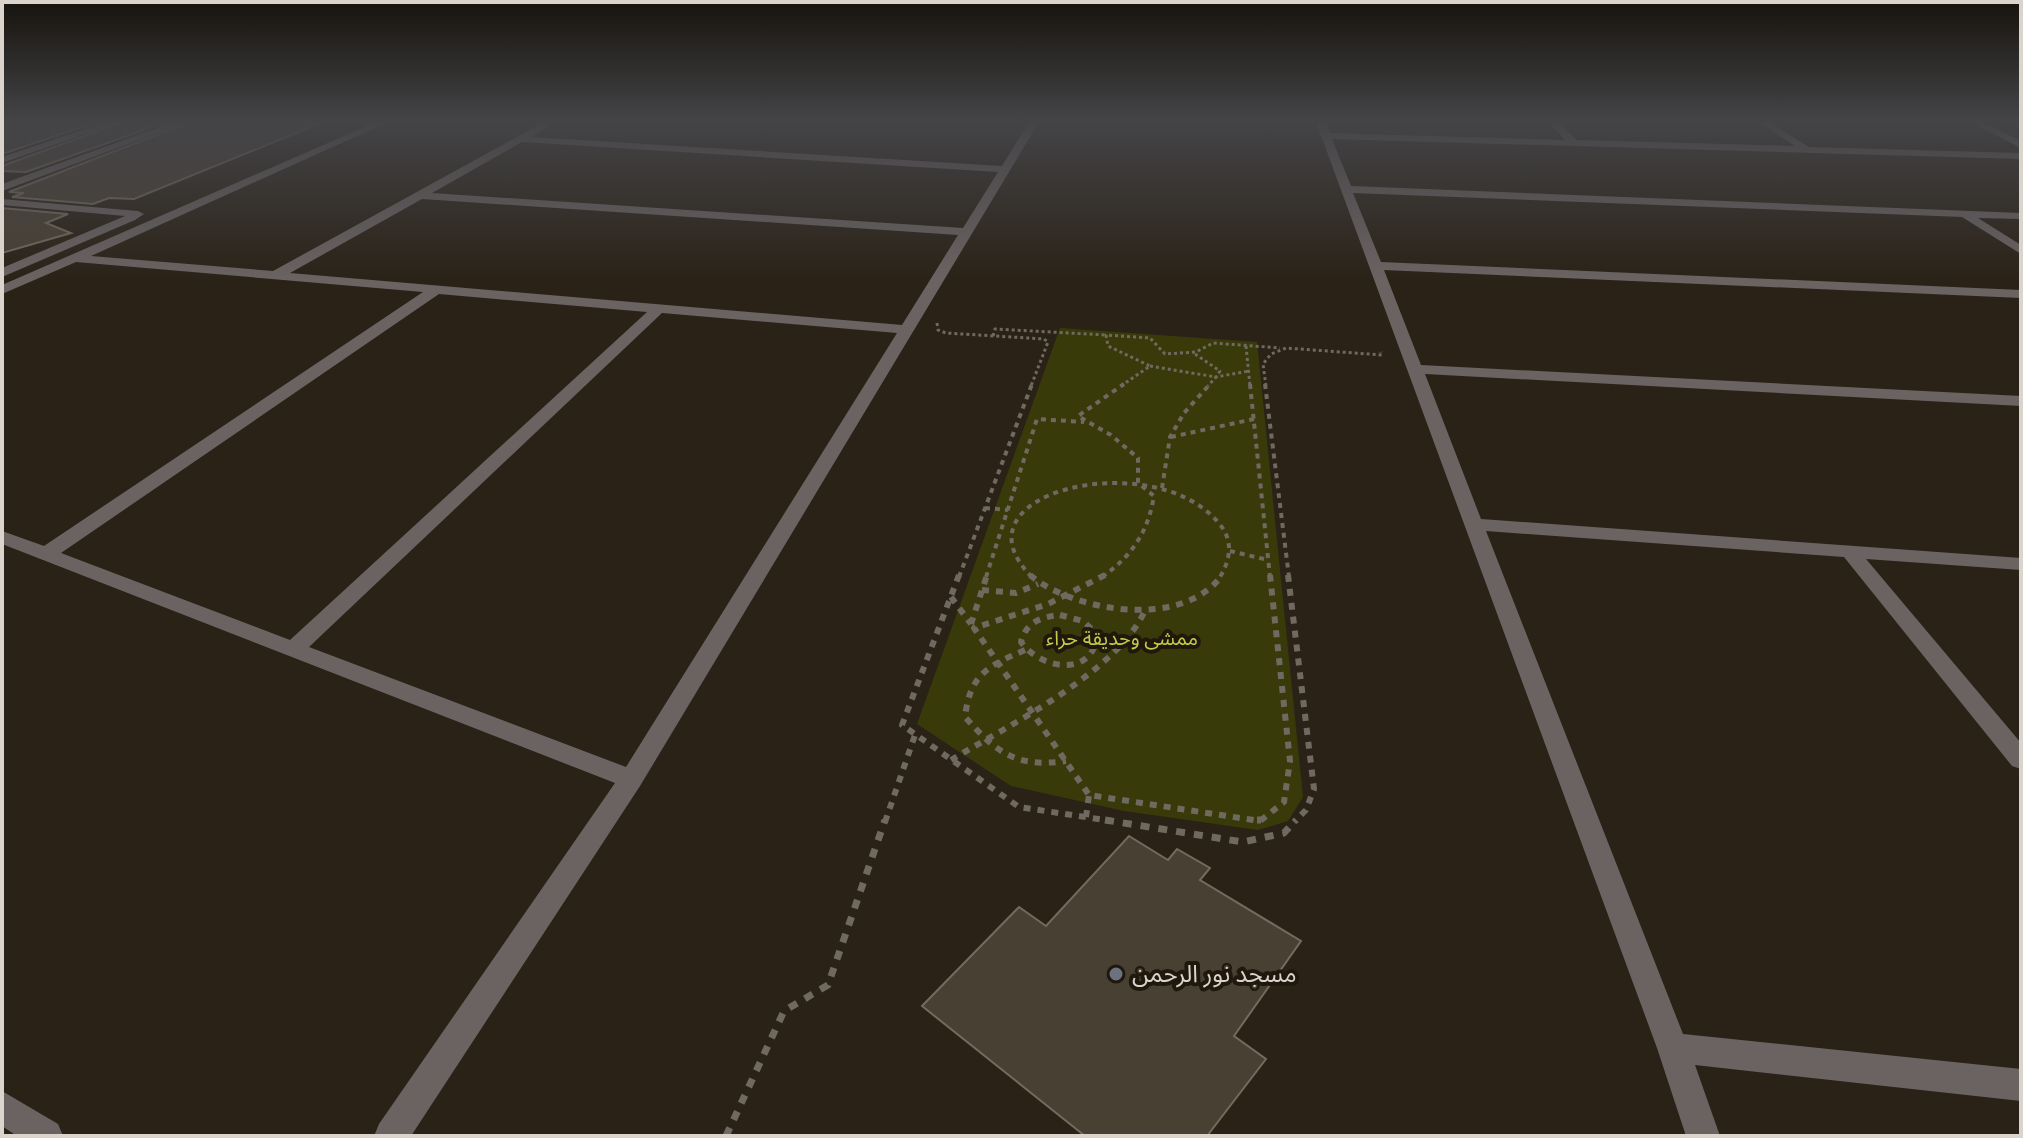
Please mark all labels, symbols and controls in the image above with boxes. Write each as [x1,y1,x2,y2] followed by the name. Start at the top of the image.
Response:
[1046,626,1198,650] park label: ممشى وحديقة حراء
[1132,960,1297,988] place label: مسجد نور الرحمن
[1107,965,1125,983] marker: مسجد نور الرحمن

